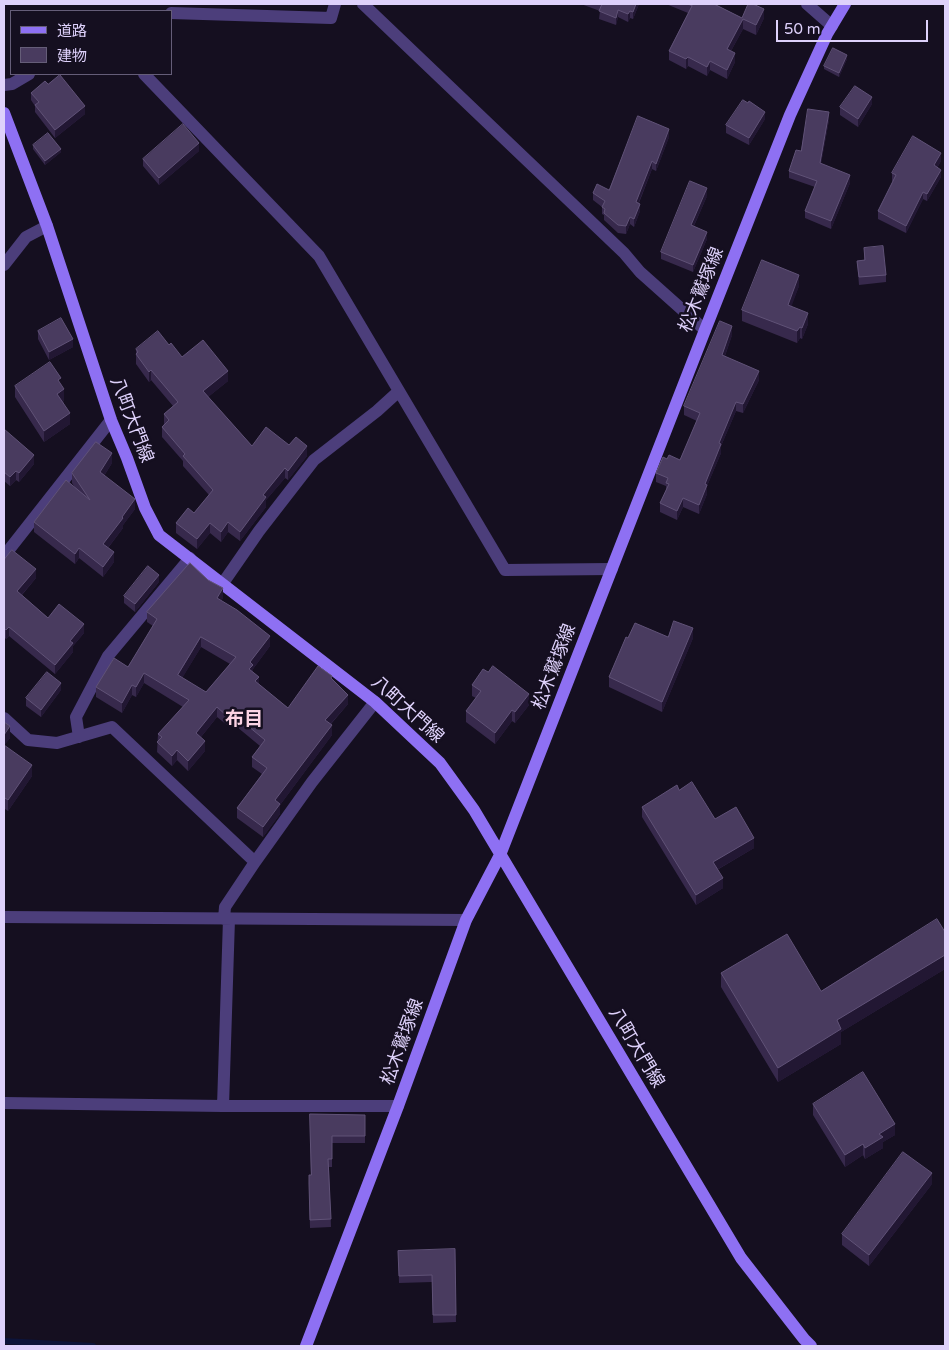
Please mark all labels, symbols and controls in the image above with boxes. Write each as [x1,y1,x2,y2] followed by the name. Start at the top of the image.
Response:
[10,10,172,75] legend
[779,10,932,42] scale bar
[784,20,821,38] text: 50 m
[57,22,87,40] text: 道路
[57,47,87,65] text: 建物
[675,244,729,336] street label: 松木鷲塚線
[105,374,157,466] street label: 八町大門線
[529,621,581,713] street label: 松木鷲塚線
[366,672,448,748] street label: 八町大門線
[225,709,263,731] district label: 布目
[377,996,429,1088] street label: 松木鷲塚線
[604,1004,668,1092] street label: 八町大門線

